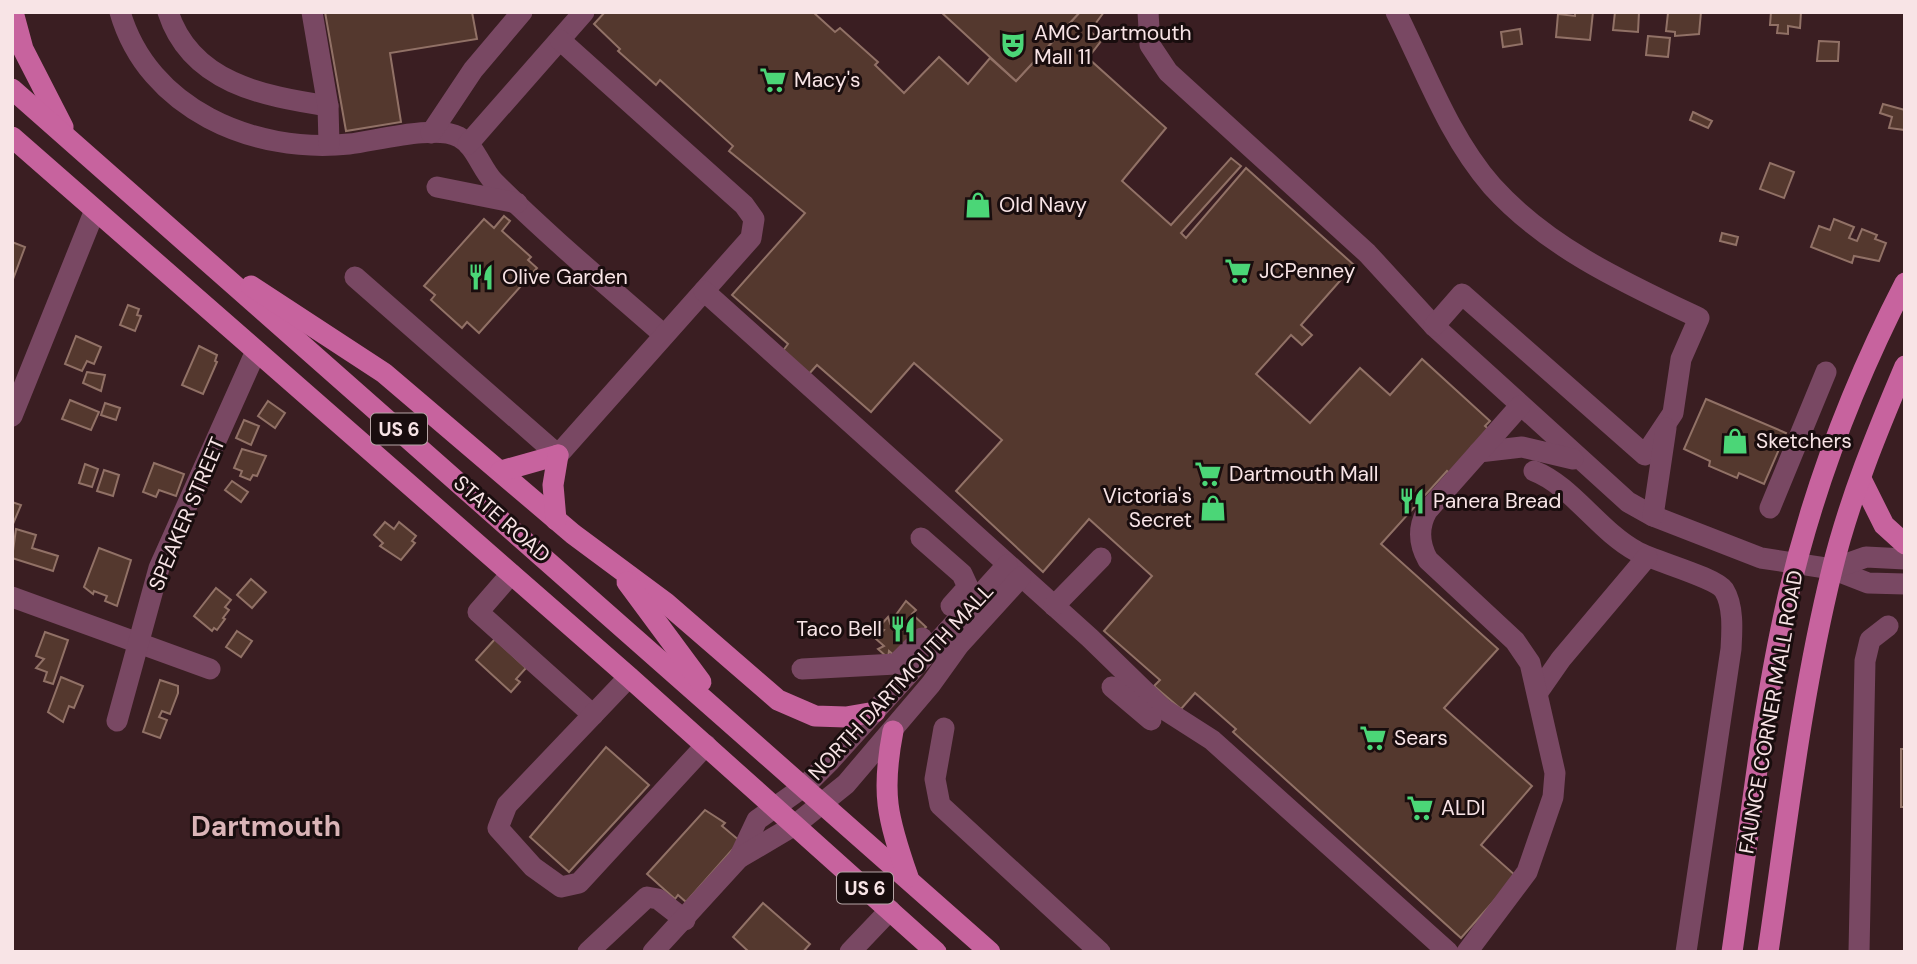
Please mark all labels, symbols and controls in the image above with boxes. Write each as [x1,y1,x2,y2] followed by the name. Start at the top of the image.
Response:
[1034,19,1192,71] place label: AMC Dartmouth Mall 11
[998,30,1028,60] theatre icon: AMC Dartmouth Mall 11
[758,65,788,95] supermarket icon: Macy's
[794,66,861,94] place label: Macy's
[963,190,993,220] shop icon: Old Navy
[999,191,1087,219] place label: Old Navy
[1223,256,1253,286] supermarket icon: JCPenney
[1259,257,1356,285] place label: JCPenney
[466,262,496,292] restaurant icon: Olive Garden
[502,263,628,291] place label: Olive Garden
[371,414,427,444] road number: US 6
[1720,426,1750,456] shop icon: Sketchers
[1756,427,1852,455] place label: Sketchers
[142,433,232,595] street label: SPEAKER STREET
[1193,459,1223,489] supermarket icon: Dartmouth Mall
[1229,460,1378,488] place label: Dartmouth Mall
[448,469,556,569] street label: STATE ROAD
[1103,482,1192,534] place label: Victoria's Secret
[1397,486,1427,516] restaurant icon: Panera Bread
[1433,487,1561,515] place label: Panera Bread
[1198,493,1228,523] shop icon: Victoria's Secret
[1732,568,1810,856] street label: FAUNCE CORNER MALL ROAD
[802,578,1000,786] street label: NORTH DARTMOUTH MALL
[888,614,918,644] restaurant icon: Taco Bell
[796,615,882,643] place label: Taco Bell
[1358,723,1388,753] supermarket icon: Sears
[1394,724,1448,752] place label: Sears
[1405,793,1435,823] supermarket icon: ALDI
[1441,794,1485,822] place label: ALDI
[191,808,341,845] district label: Dartmouth
[837,873,893,904] road number: US 6

